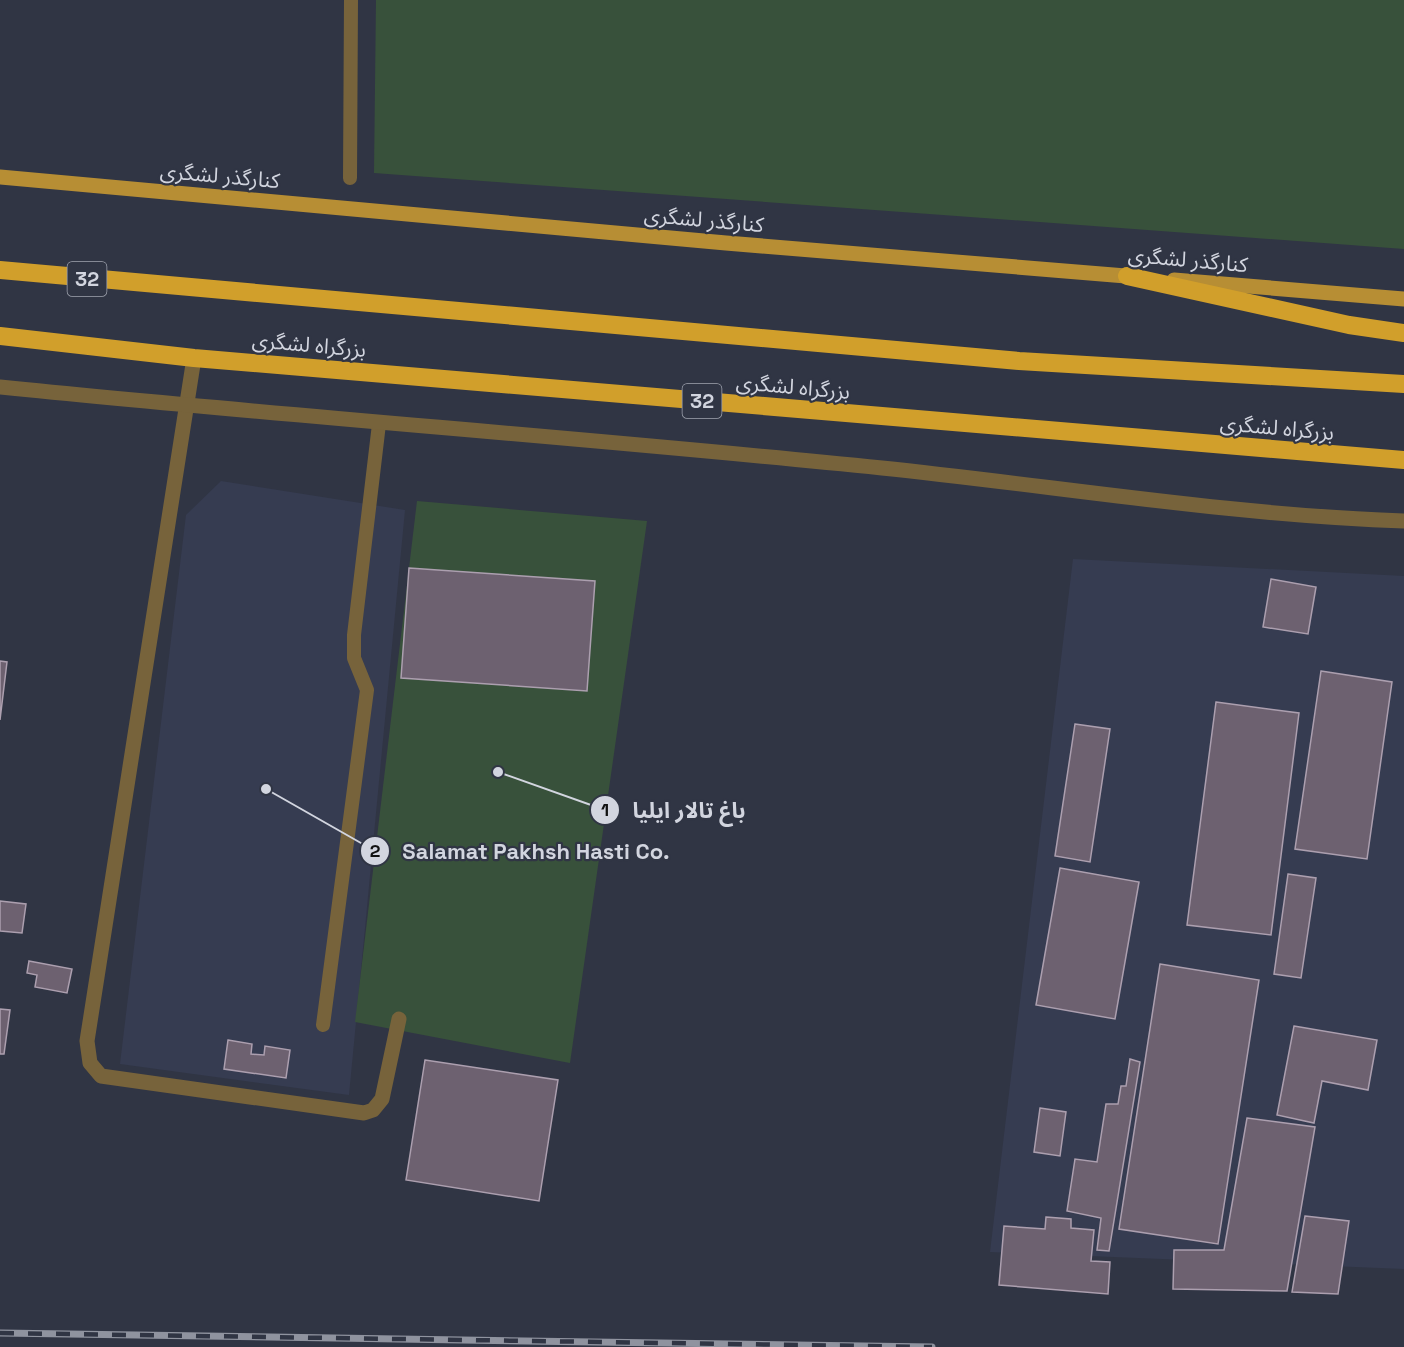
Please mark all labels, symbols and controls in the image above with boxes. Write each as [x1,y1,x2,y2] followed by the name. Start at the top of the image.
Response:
[159,157,281,194] street label: کنارگذر لشگری
[643,201,765,238] street label: کنارگذر لشگری
[1127,241,1249,278] street label: کنارگذر لشگری
[68,262,106,296] road number: 32
[251,326,367,363] street label: بزرگراه لشگری
[735,368,851,405] street label: بزرگراه لشگری
[682,384,722,418] road number: 32
[1219,409,1335,446] street label: بزرگراه لشگری
[590,790,757,830] callout: باغ تالار ایلیا
[633,796,745,827] text: باغ تالار ایلیا
[601,798,609,821] text: 1
[360,831,681,871] callout: Salamat Pakhsh Hasti Co.
[402,837,670,865] text: Salamat Pakhsh Hasti Co.
[370,839,381,862] text: 2

